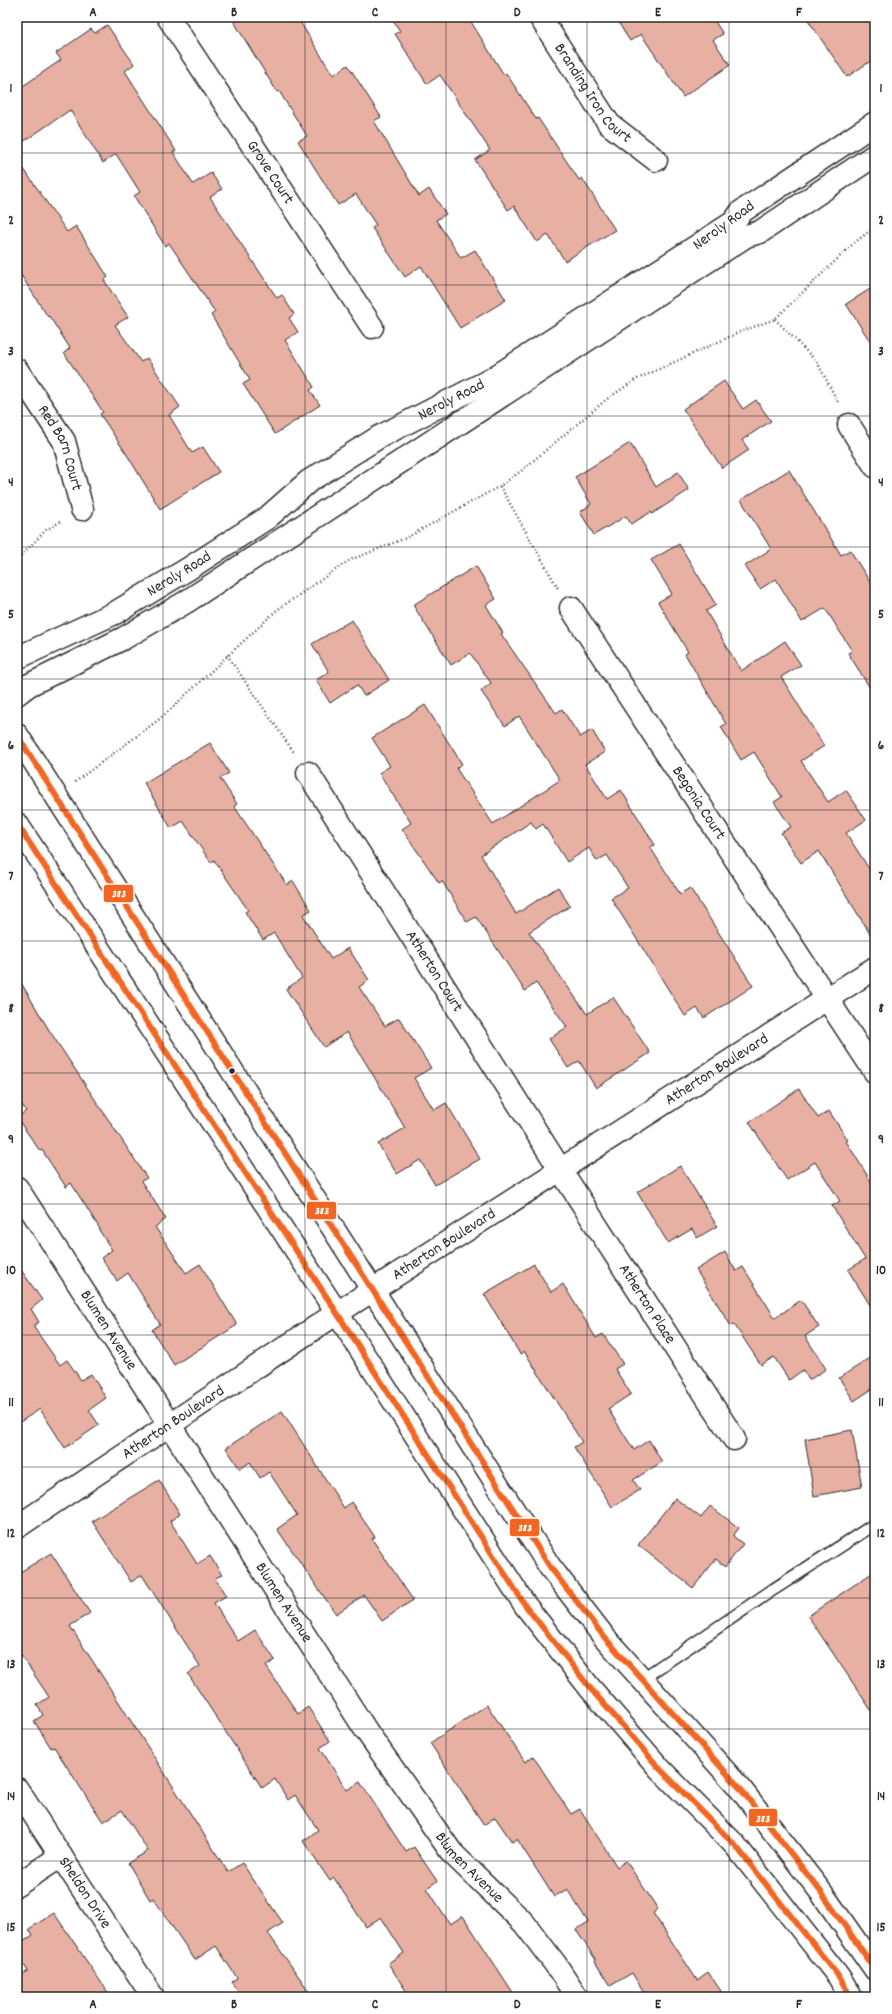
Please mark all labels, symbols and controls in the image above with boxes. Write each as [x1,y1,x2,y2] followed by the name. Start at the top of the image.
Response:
[89,4,97,23] text: A
[231,4,237,23] text: B
[372,4,379,23] text: C
[514,4,521,23] text: D
[655,4,662,23] text: E
[796,4,802,23] text: F
[548,39,636,149] street label: Branding Iron Court
[10,80,13,99] text: 1
[880,80,883,99] text: 1
[241,136,300,209] street label: Grove Court
[688,196,760,256] street label: Neroly Road
[8,212,14,231] text: 2
[878,212,884,231] text: 2
[8,343,14,362] text: 3
[878,343,884,362] text: 3
[414,373,489,427] street label: Neroly Road
[32,400,88,493] street label: Red Barn Court
[8,474,14,493] text: 4
[878,474,884,493] text: 4
[143,545,216,603] street label: Neroly Road
[8,606,14,625] text: 5
[878,606,884,625] text: 5
[8,737,15,756] text: 6
[878,737,885,756] text: 6
[666,761,731,844] street label: Begonia Court
[9,868,14,887] text: 7
[879,868,884,887] text: 7
[103,884,134,903] line badge: 383
[112,887,126,903] text: 383
[400,926,469,1017] street label: Atherton Court
[8,1000,14,1019] text: 8
[878,1000,884,1019] text: 8
[660,1028,773,1111] street label: Atherton Boulevard
[227,1066,237,1076] unlabelled marker
[8,1131,14,1150] text: 9
[878,1131,884,1150] text: 9
[306,1201,337,1220] line badge: 383
[388,1203,500,1286] street label: Atherton Boulevard
[315,1204,329,1220] text: 383
[613,1259,681,1349] street label: Atherton Place
[6,1262,16,1281] text: 10
[876,1262,886,1281] text: 10
[74,1286,143,1375] street label: Blumen Avenue
[117,1380,229,1465] street label: Atherton Boulevard
[8,1394,14,1413] text: 11
[878,1394,884,1413] text: 11
[509,1518,540,1537] line badge: 383
[518,1521,532,1537] text: 383
[7,1525,16,1544] text: 12
[877,1525,886,1544] text: 12
[249,1558,318,1647] street label: Blumen Avenue
[7,1656,16,1675] text: 13
[877,1656,886,1675] text: 13
[7,1788,15,1807] text: 14
[877,1788,885,1807] text: 14
[748,1808,778,1827] line badge: 383
[756,1812,770,1828] text: 383
[429,1827,509,1909] street label: Blumen Avenue
[53,1852,117,1933] street label: Sheldon Drive
[7,1919,15,1938] text: 15
[877,1919,885,1938] text: 15
[89,1996,97,2014] text: A
[231,1996,237,2014] text: B
[372,1996,379,2014] text: C
[514,1996,521,2014] text: D
[655,1996,662,2014] text: E
[796,1996,802,2014] text: F

